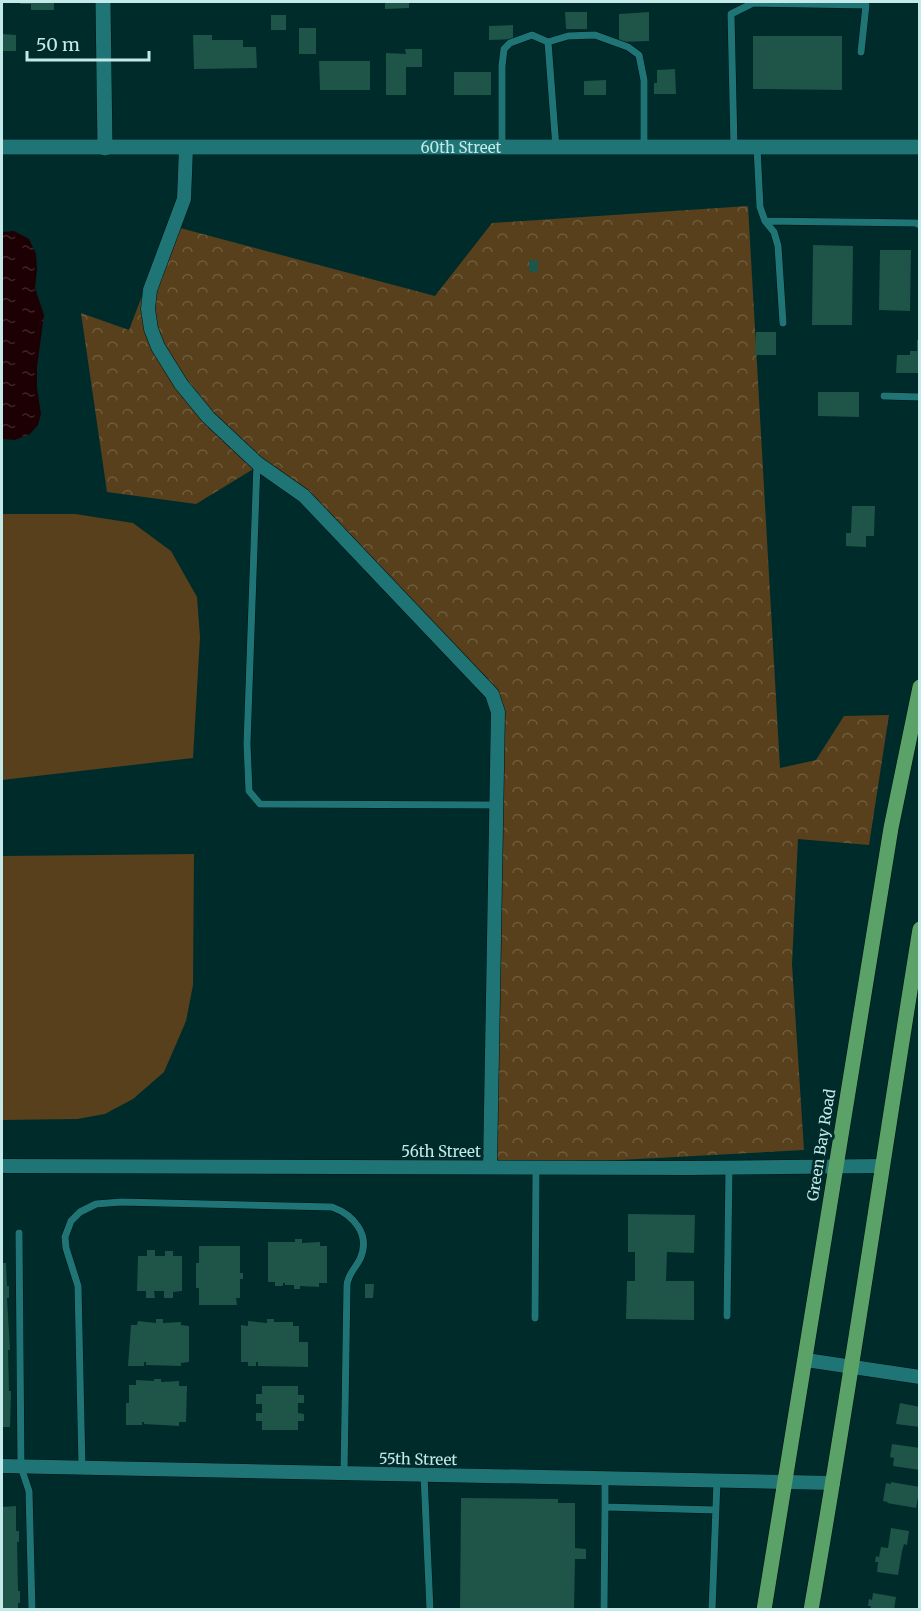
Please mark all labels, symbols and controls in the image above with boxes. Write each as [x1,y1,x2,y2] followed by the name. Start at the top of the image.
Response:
[27,24,148,62] scale bar
[36,33,80,56] text: 50 m
[421,138,502,157] street label: 60th Street
[803,1088,839,1202] street label: Green Bay Road
[401,1142,481,1161] street label: 56th Street
[379,1449,457,1469] street label: 55th Street

